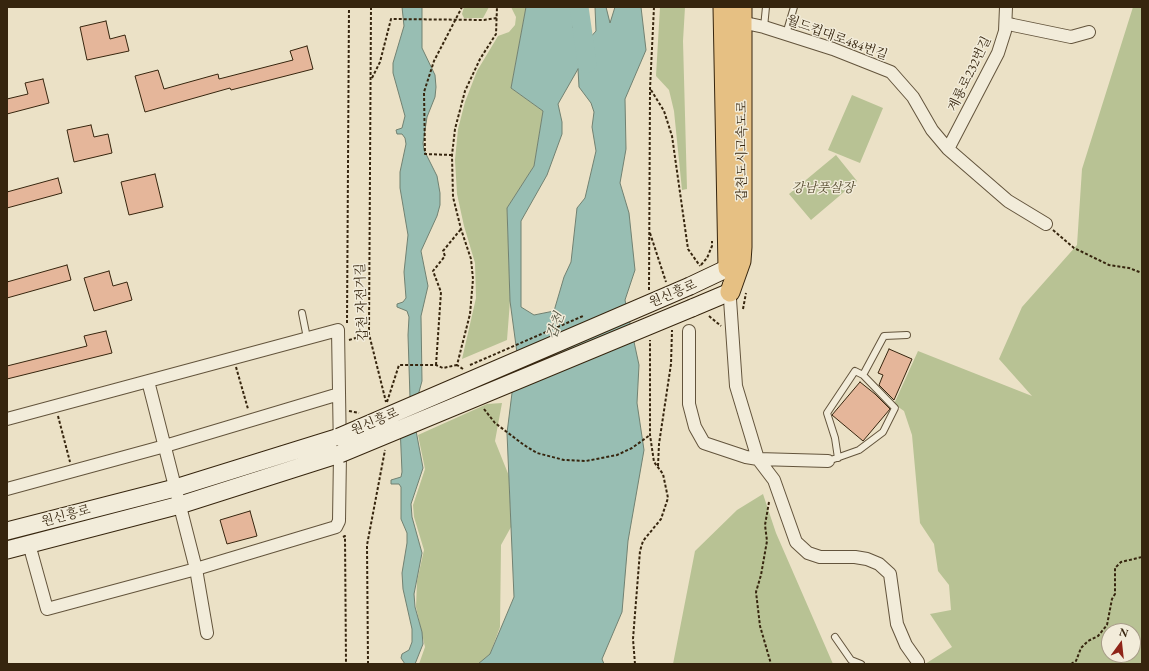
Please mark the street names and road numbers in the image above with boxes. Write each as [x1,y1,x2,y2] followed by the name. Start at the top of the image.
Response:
[784,12,890,64] street label: 월드컵대로484번길
[945,34,995,114] street label: 계룡로232번길
[734,101,750,201] street label: 갑천도시고속도로
[353,263,371,341] street label: 갑천 자전거길
[647,277,699,311] street label: 원신흥로
[349,405,401,439] street label: 원신흥로
[40,502,92,530] street label: 원신흥로

